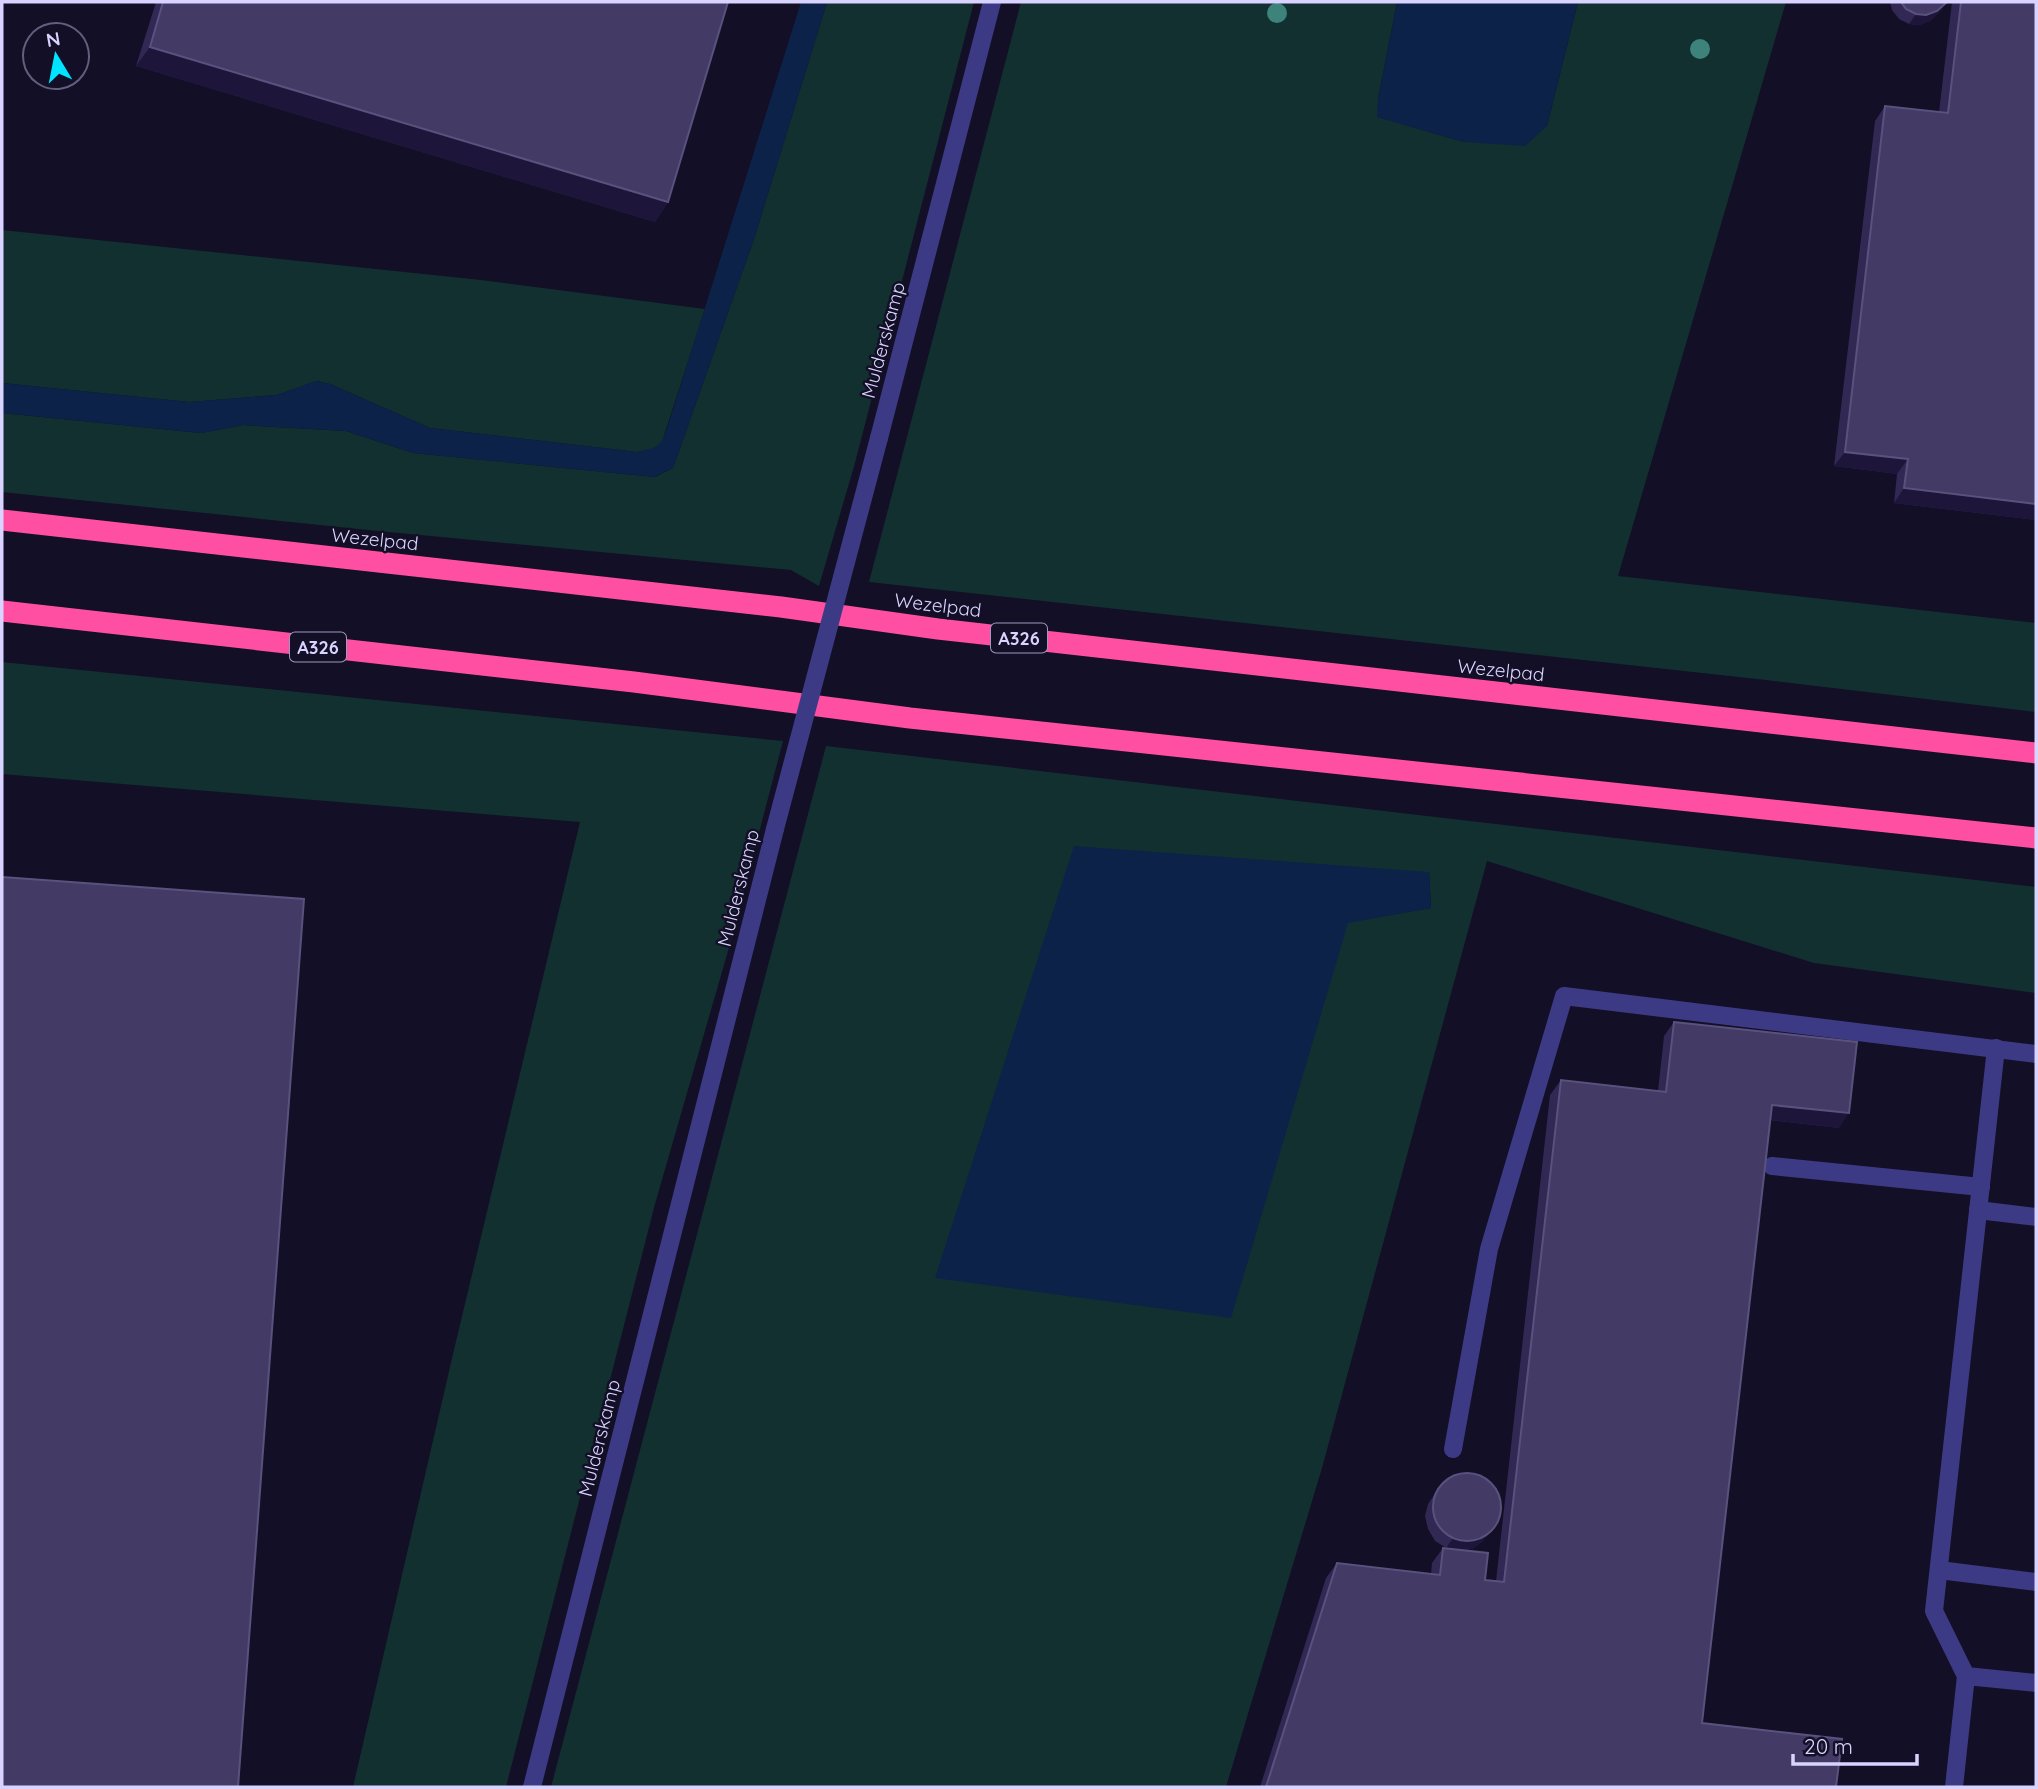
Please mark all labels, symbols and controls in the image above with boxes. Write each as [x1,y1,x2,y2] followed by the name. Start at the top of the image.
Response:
[21,21,91,91] north arrow
[44,26,62,52] text: N
[856,279,910,401] street label: Mulderskamp
[330,522,420,556] street label: Wezelpad
[893,588,983,622] street label: Wezelpad
[991,624,1047,652] road number: A326
[290,632,346,662] road number: A326
[1456,653,1546,687] street label: Wezelpad
[712,827,764,949] street label: Mulderskamp
[573,1377,625,1499] street label: Mulderskamp
[1793,1722,1917,1766] scale bar
[1804,1733,1853,1759] text: 20 m

